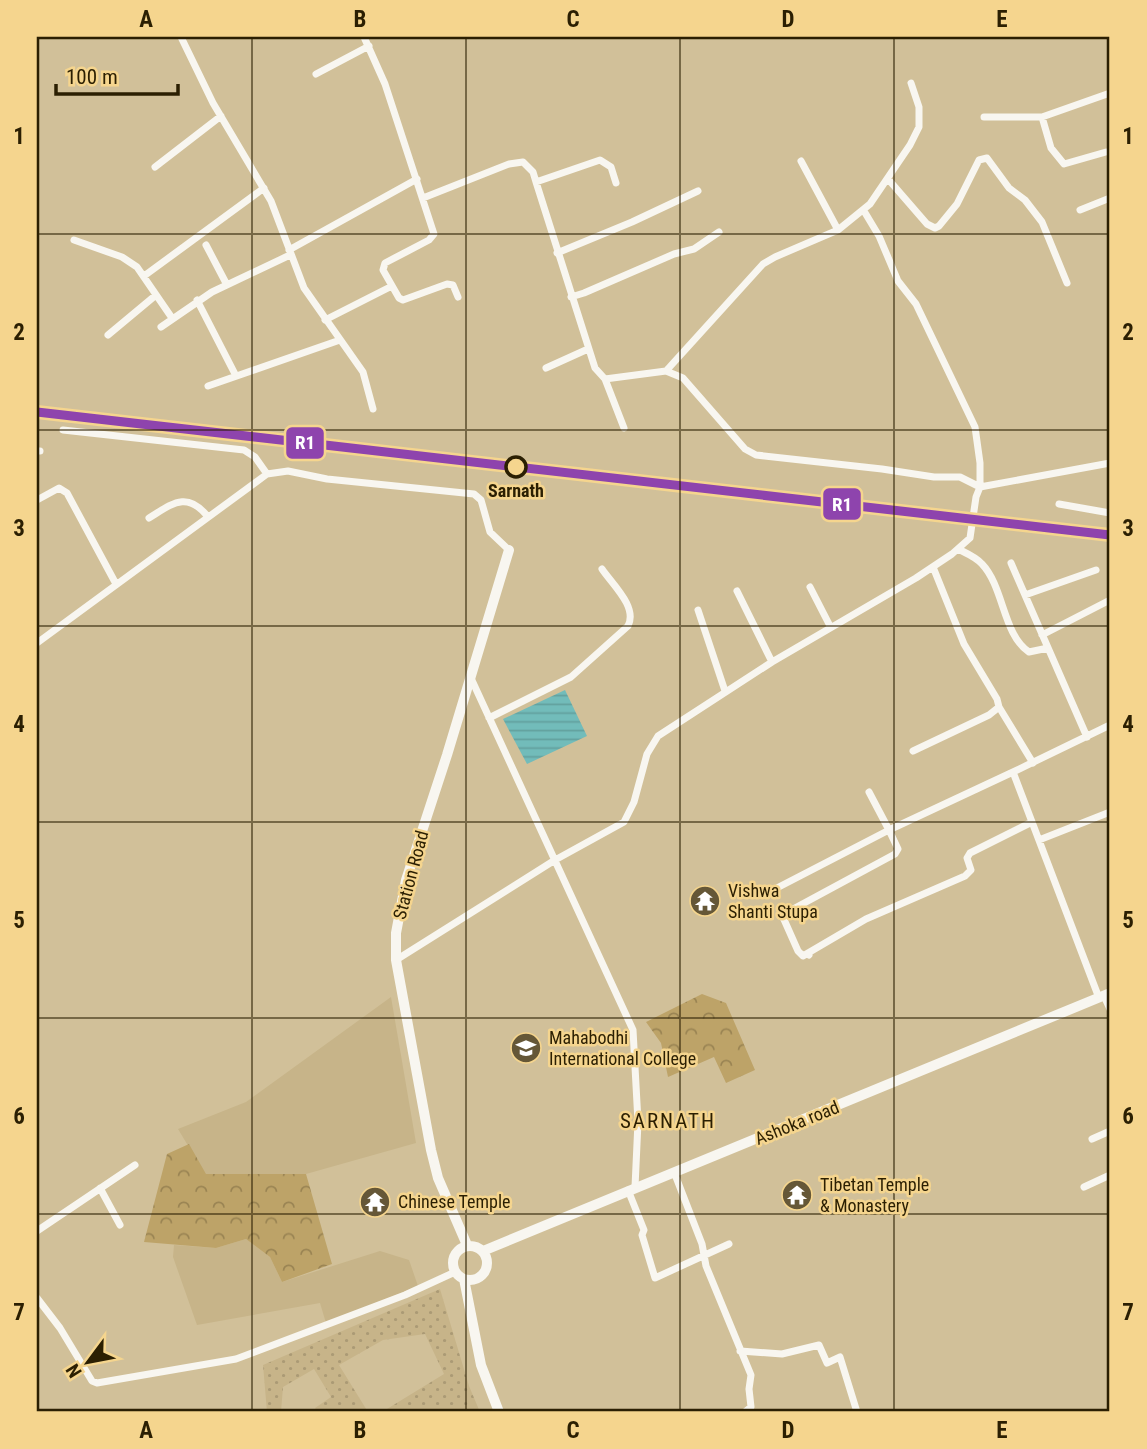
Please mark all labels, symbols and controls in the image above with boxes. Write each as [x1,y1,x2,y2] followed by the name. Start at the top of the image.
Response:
[139,6,153,33] text: A
[354,6,366,33] text: B
[566,6,580,33] text: C
[782,6,795,33] text: D
[996,6,1008,33] text: E
[56,52,178,96] scale bar
[66,65,118,89] text: 100 m
[13,123,25,150] text: 1
[1122,123,1134,150] text: 1
[13,319,25,346] text: 2
[1122,319,1134,346] text: 2
[285,426,325,460] line badge: R1
[295,431,315,454] text: R1
[505,456,527,478] marker: Sarnath
[488,480,544,501] place label: Sarnath
[822,487,862,521] line badge: R1
[832,493,852,516] text: R1
[13,515,25,542] text: 3
[1122,515,1134,542] text: 3
[13,711,25,738] text: 4
[1122,711,1134,738] text: 4
[389,828,432,921] street label: Station Road
[728,880,818,922] place label: Vishwa Shanti Stupa
[688,884,722,918] temple icon: Vishwa Shanti Stupa
[13,907,25,934] text: 5
[1122,907,1134,934] text: 5
[549,1027,696,1069] place label: Mahabodhi International College
[509,1031,543,1065] school or university icon: Mahabodhi International College
[752,1096,842,1149] street label: Ashoka road
[13,1103,25,1130] text: 6
[1122,1103,1134,1130] text: 6
[620,1109,716,1133] district label: SARNATH
[820,1174,929,1216] place label: Tibetan Temple & Monastery
[780,1178,814,1212] temple icon: Tibetan Temple & Monastery
[358,1185,392,1219] temple icon: Chinese Temple
[398,1191,511,1212] place label: Chinese Temple
[13,1299,25,1326] text: 7
[1122,1299,1134,1326] text: 7
[52,1326,122,1396] north arrow
[61,1360,87,1382] text: N
[139,1417,153,1444] text: A
[354,1417,366,1444] text: B
[566,1417,580,1444] text: C
[782,1417,795,1444] text: D
[996,1417,1008,1444] text: E

